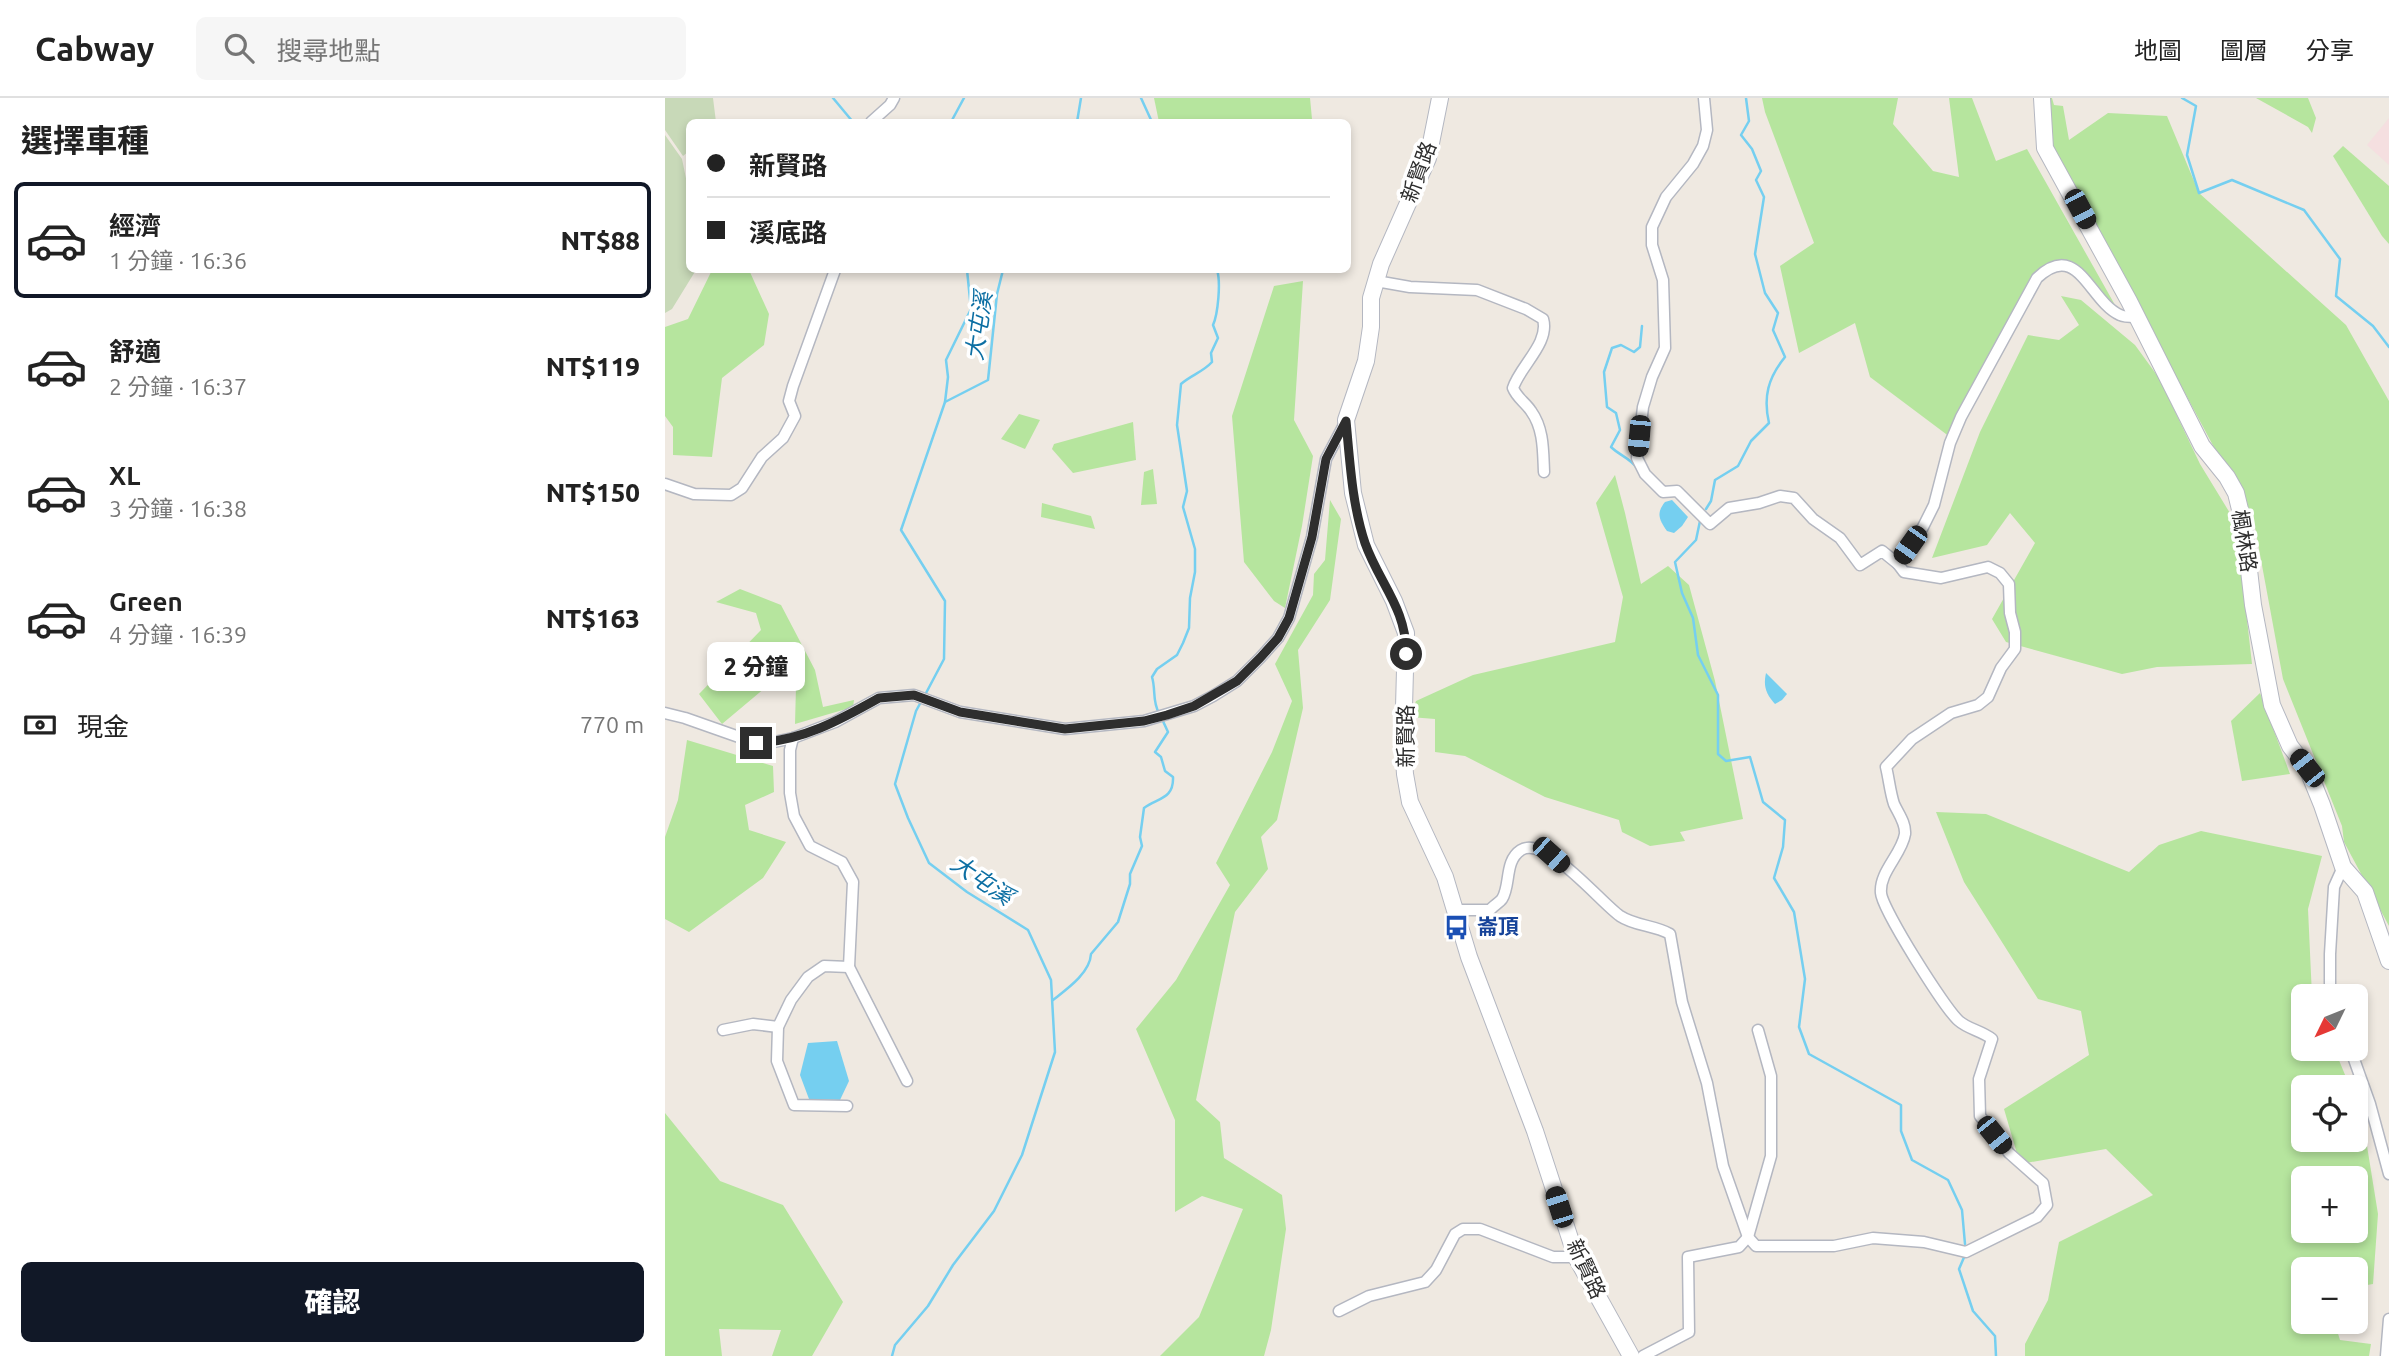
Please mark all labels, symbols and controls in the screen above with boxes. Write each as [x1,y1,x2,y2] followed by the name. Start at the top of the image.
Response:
[196,17,686,80] search box
[220,29,258,67] icon: search
[35,30,154,67] text: Cabway
[276,36,380,65] text: 搜尋地點
[2134,37,2182,64] text: 地圖
[2220,37,2268,64] text: 圖層
[2306,37,2354,64] text: 分享
[21,122,149,158] text: 選擇車種
[1396,138,1440,205] street label: 新賢路
[749,151,827,180] text: 新賢路
[2061,186,2100,232] car
[25,209,88,272] icon: car
[109,211,161,240] text: 經濟
[749,218,827,247] text: 溪底路
[560,226,640,255] text: NT$88
[109,248,247,273] text: 1 分鐘 · 16:36
[961,287,996,362] water label: 大屯溪
[25,335,88,398] icon: car
[109,337,161,366] text: 舒適
[546,352,640,381] text: NT$119
[109,374,247,399] text: 2 分鐘 · 16:37
[1627,414,1652,458] car
[25,461,88,524] icon: car
[109,461,140,490] text: XL
[546,478,640,507] text: NT$150
[109,496,247,521] text: 3 分鐘 · 16:38
[2228,508,2262,574] street label: 楓林路
[1890,522,1931,568] car
[25,587,88,650] icon: car
[109,587,183,616] text: Green
[546,604,640,633] text: NT$163
[109,622,247,647] text: 4 分鐘 · 16:39
[1390,638,1422,670] route start
[707,642,805,690] callout: 2 分鐘
[724,654,788,679] text: 2 分鐘
[1393,705,1417,768] street label: 新賢路
[21,706,59,744] icon: cash
[77,712,129,741] text: 現金
[580,712,644,737] text: 770 m
[740,727,772,759] route end
[2286,745,2329,791] car
[1529,833,1574,877] car
[947,850,1020,911] water label: 大屯溪
[1443,913,1471,941] bus stop icon: 崙頂
[1477,914,1519,938] place label: 崙頂
[2291,984,2368,1060] north arrow
[2291,984,2368,1334] map controls
[2291,1075,2368,1152] button: locate
[1973,1112,2016,1158] car
[2291,1166,2368,1243] button: +
[1543,1184,1576,1230] car
[1563,1235,1611,1302] street label: 新賢路
[2291,1257,2368,1334] button: −
[21,1262,644,1342] button: 確認

